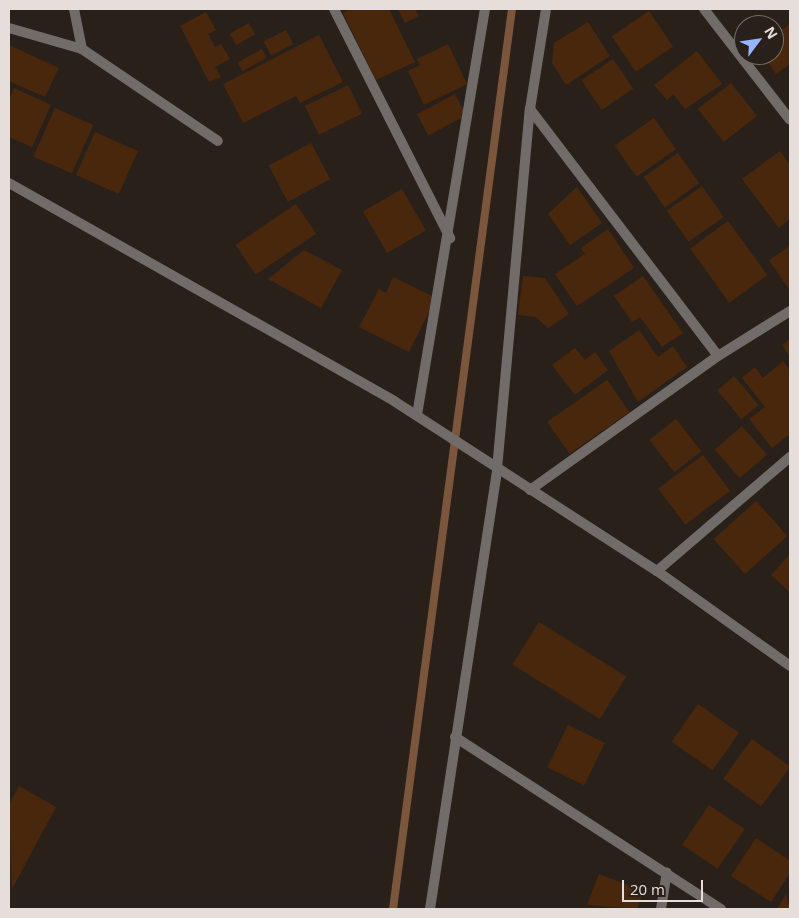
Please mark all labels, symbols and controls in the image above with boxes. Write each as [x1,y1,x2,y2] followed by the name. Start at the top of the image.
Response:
[734,15,784,65] north arrow
[760,23,783,42] text: N
[624,870,705,902] scale bar
[630,879,665,899] text: 20 m

